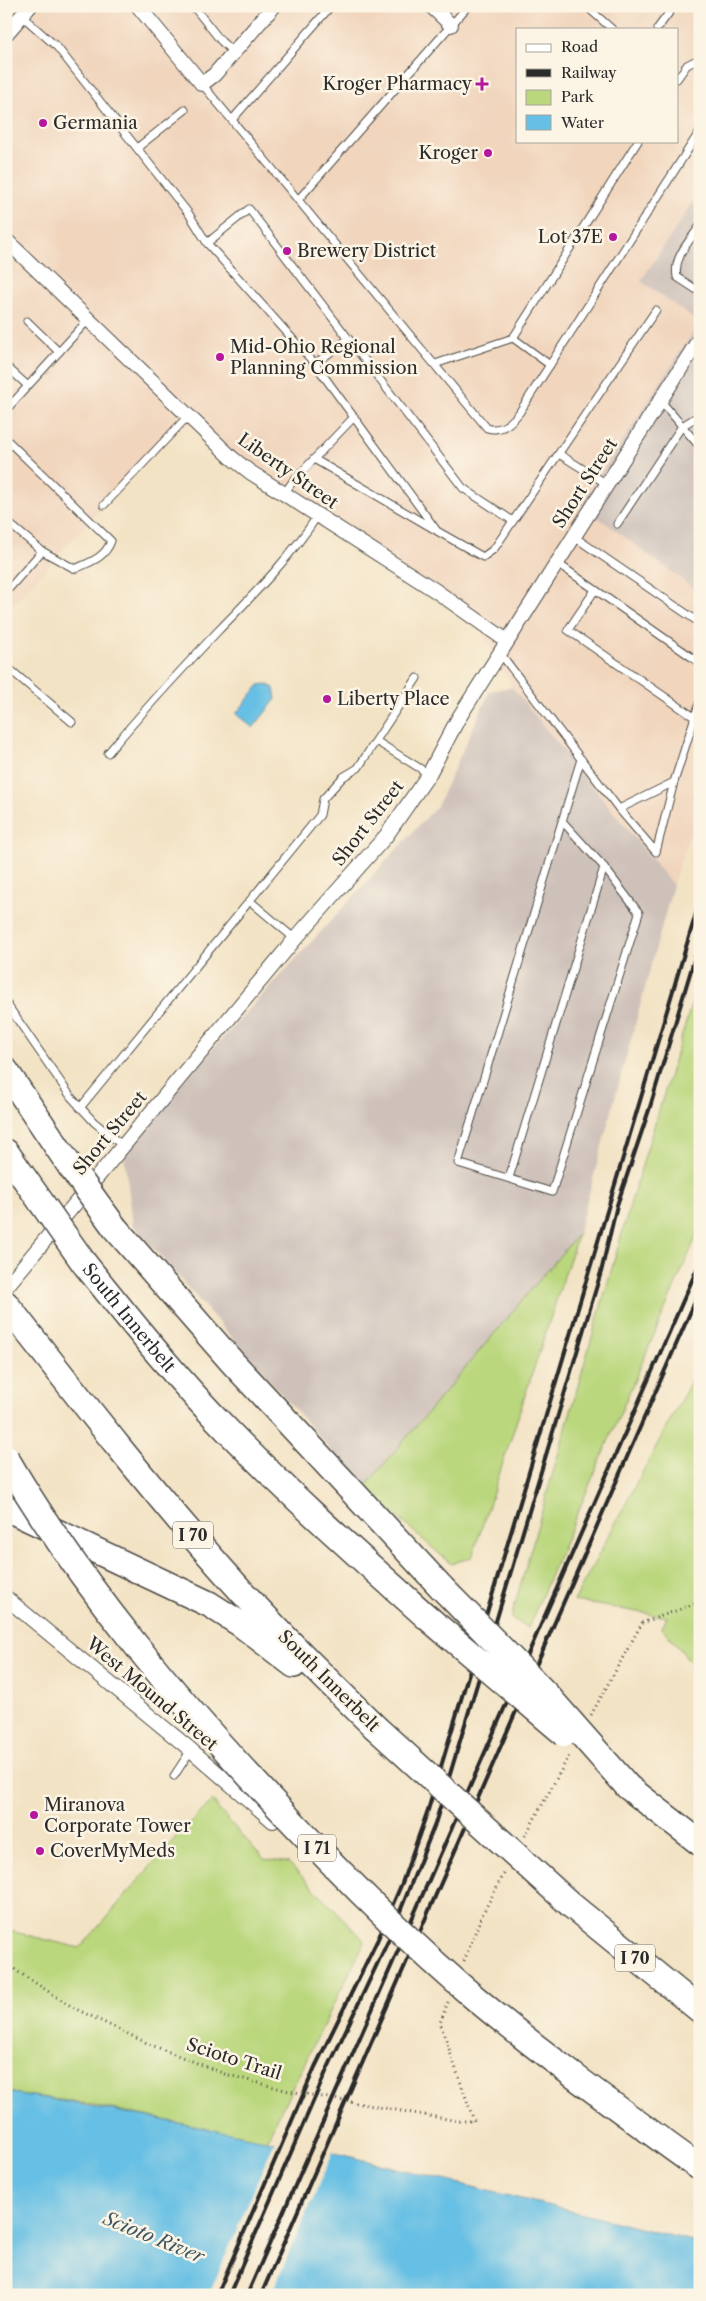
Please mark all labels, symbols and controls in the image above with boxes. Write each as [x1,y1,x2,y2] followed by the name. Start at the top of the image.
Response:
[516,28,678,142] legend
[561,37,598,56] text: Road
[561,63,617,82] text: Railway
[322,73,473,95] place label: Kroger Pharmacy
[476,78,488,90] marker: Kroger Pharmacy
[561,87,595,106] text: Park
[53,112,138,134] place label: Germania
[560,113,605,132] text: Water
[37,117,49,129] marker: Germania
[419,142,478,164] place label: Kroger
[482,147,494,159] marker: Kroger
[538,226,603,248] place label: Lot 37E
[607,231,619,243] marker: Lot 37E
[297,240,437,262] place label: Brewery District
[281,245,293,257] marker: Brewery District
[230,336,418,379] place label: Mid-Ohio Regional Planning Commission
[214,351,226,363] marker: Mid-Ohio Regional Planning Commission
[234,428,343,514] street label: Liberty Street
[548,433,623,532] street label: Short Street
[337,688,450,710] place label: Liberty Place
[321,693,333,705] marker: Liberty Place
[328,775,409,870] street label: Short Street
[69,1086,152,1179] street label: Short Street
[78,1259,181,1378] street label: South Innerbelt
[173,1522,213,1548] road number: I 70
[274,1626,385,1737] street label: South Innerbelt
[81,1632,223,1756] street label: West Mound Street
[44,1794,191,1837] place label: Miranova Corporate Tower
[28,1809,40,1821] marker: Miranova Corporate Tower
[298,1835,336,1862] road number: I 71
[50,1840,175,1862] place label: CoverMyMeds
[34,1845,46,1857] marker: CoverMyMeds
[615,1945,655,1972] road number: I 70
[184,2033,284,2085] street label: Scioto Trail
[99,2206,209,2269] water label: Scioto River

